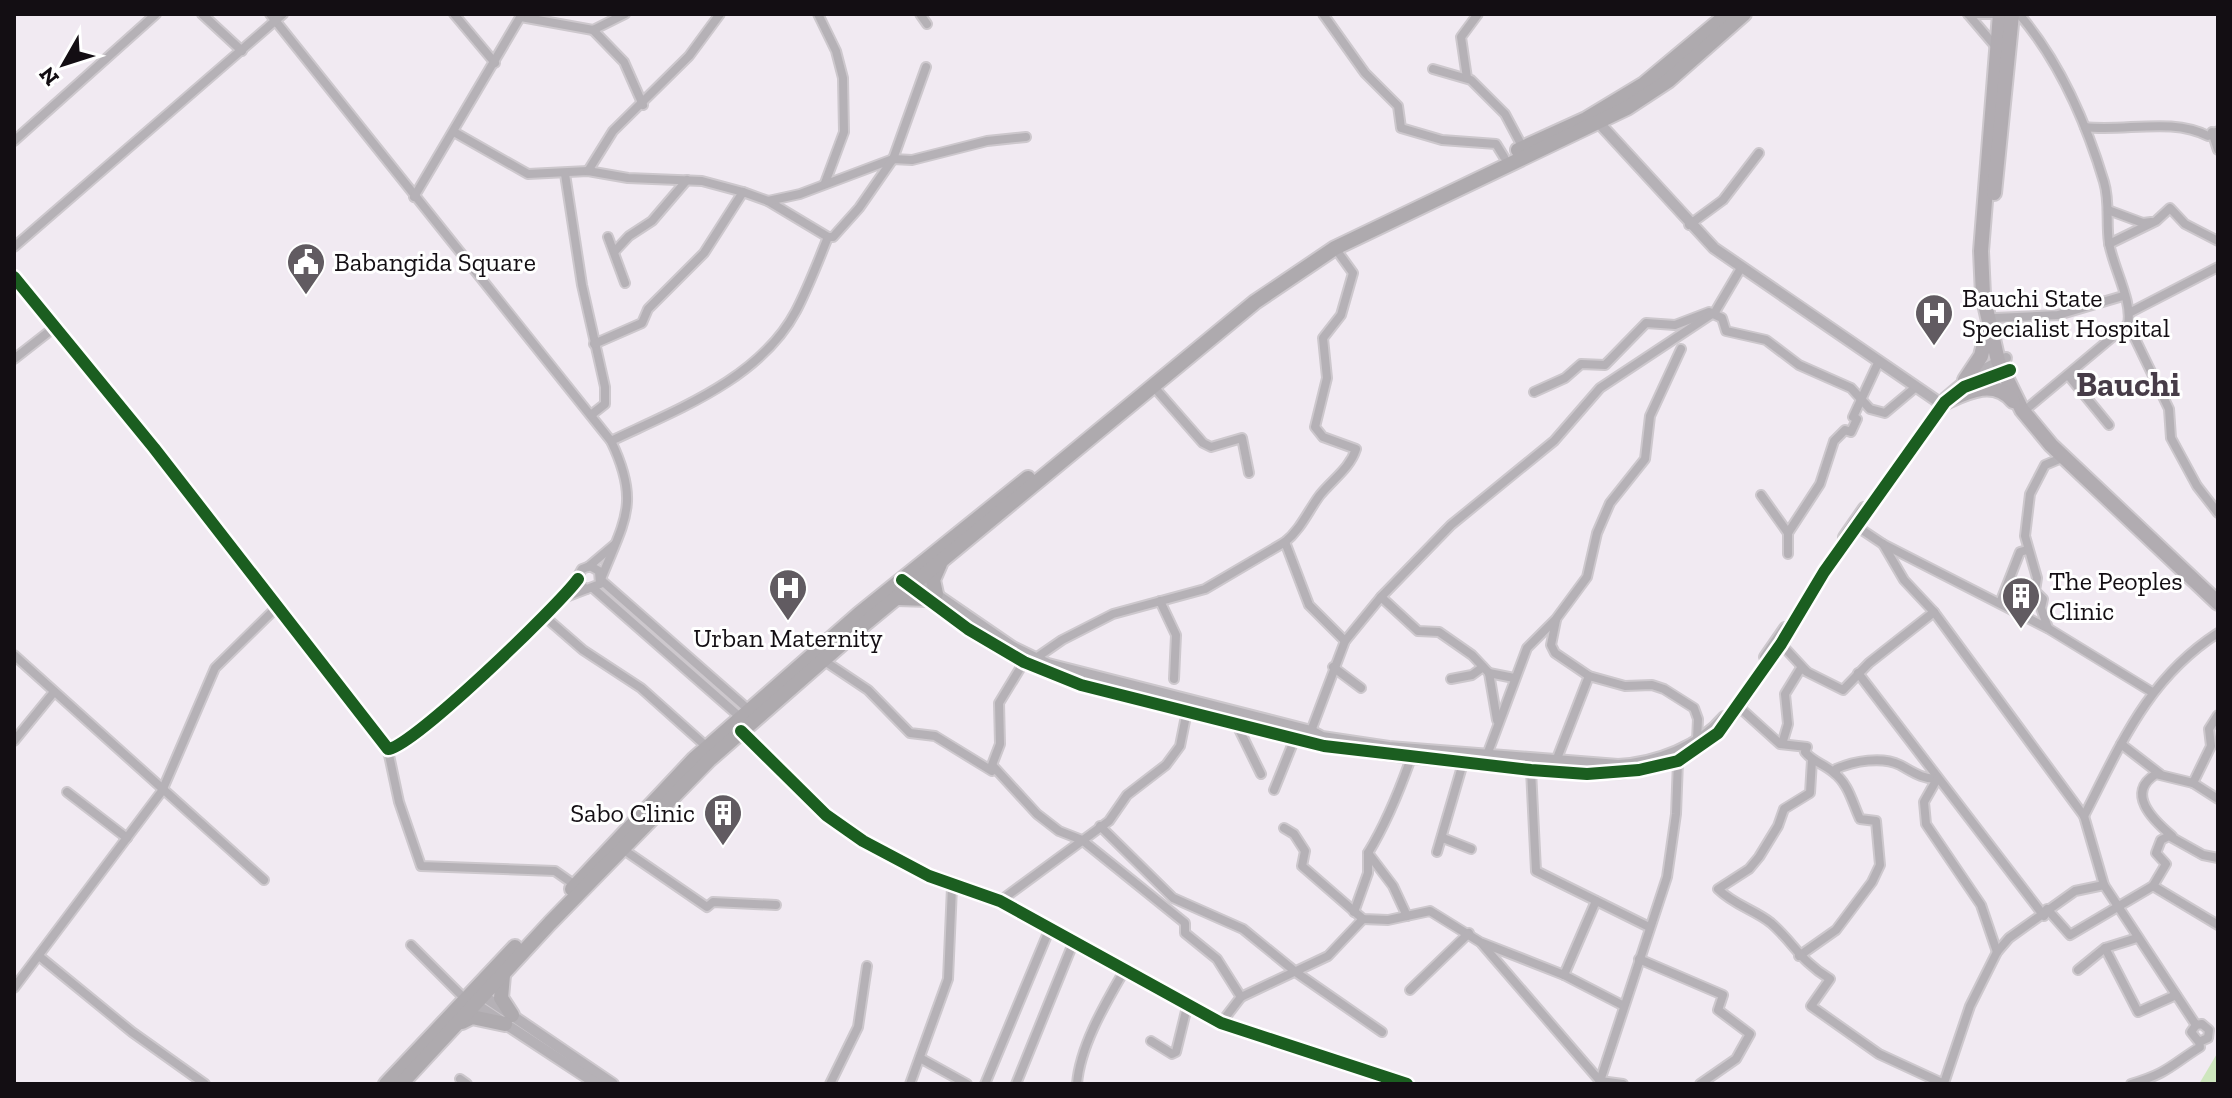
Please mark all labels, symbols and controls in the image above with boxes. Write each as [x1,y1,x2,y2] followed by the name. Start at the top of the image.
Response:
[24,24,104,104] north arrow
[33,61,65,91] text: N
[285,241,327,296] public building icon: Babangida Square
[334,246,536,278] place label: Babangida Square
[1962,282,2170,344] place label: Bauchi State Specialist Hospital
[1913,292,1955,347] hospital icon: Bauchi State Specialist Hospital
[2076,364,2180,405] district label: Bauchi
[2049,565,2183,627] place label: The Peoples Clinic
[767,567,809,622] hospital icon: Urban Maternity
[2000,575,2042,630] building icon: The Peoples Clinic
[693,622,883,654] place label: Urban Maternity
[702,792,744,847] building icon: Sabo Clinic
[570,797,695,829] place label: Sabo Clinic

